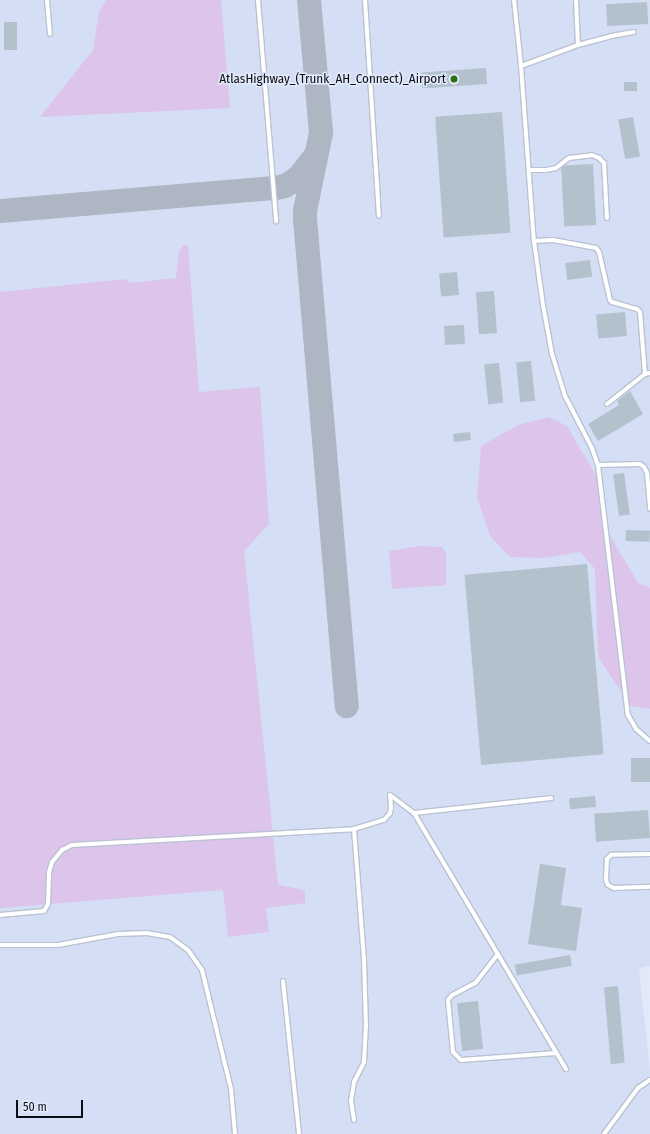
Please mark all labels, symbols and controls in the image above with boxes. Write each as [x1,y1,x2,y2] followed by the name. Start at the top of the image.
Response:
[219,71,446,87] place label: AtlasHighway_(Trunk_AH_Connect)_Airport
[449,74,459,84] marker: AtlasHighway_(Trunk_AH_Connect)_Airport
[18,1092,85,1118] scale bar
[23,1100,47,1114] text: 50 m

